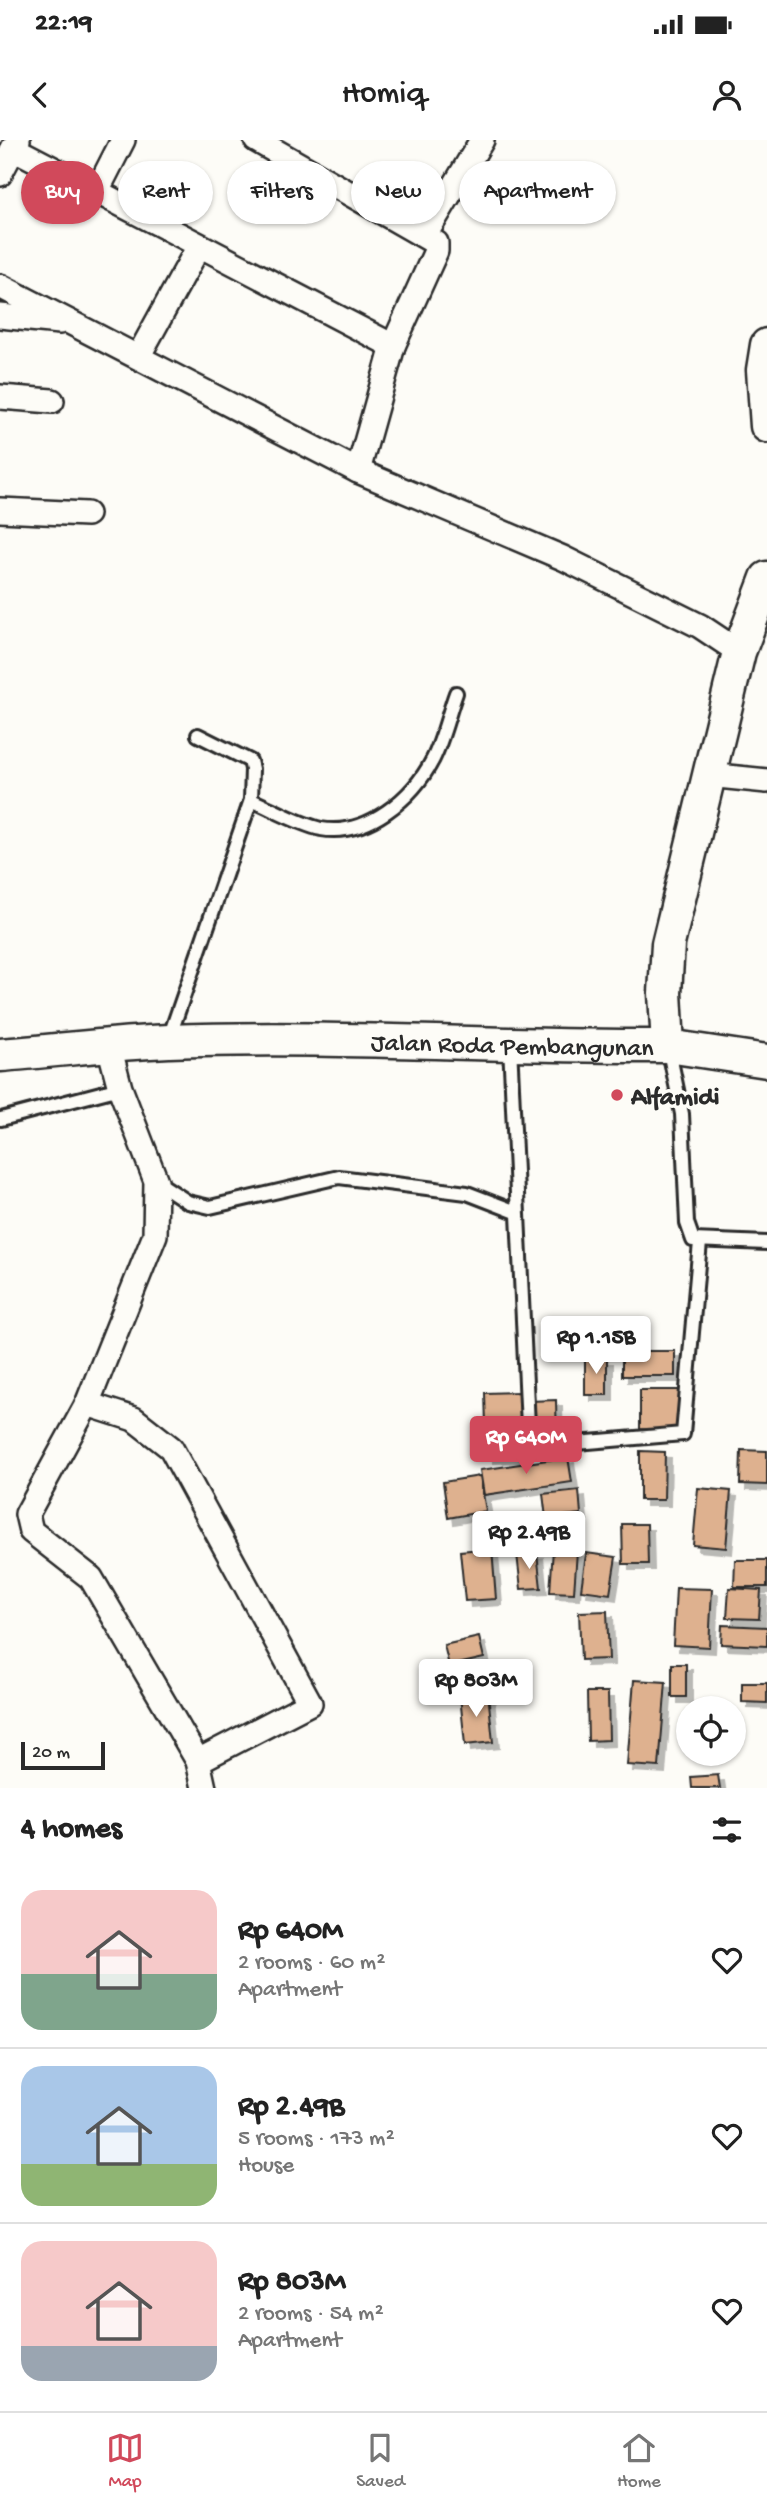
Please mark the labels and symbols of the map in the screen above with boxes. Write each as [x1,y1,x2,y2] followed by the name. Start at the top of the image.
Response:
[371,1029,654,1066] street label: Jalan Roda Pembangunan
[630,1084,719,1115] place label: Alfamidi
[609,1087,625,1103] marker: Alfamidi
[524,1316,668,1376] pin: Rp 1.15B
[461,1416,591,1476] pin: Rp 640M
[457,1512,601,1571] pin: Rp 2.49B
[411,1660,541,1719] pin: Rp 803M
[21,1739,105,1771] scale bar

